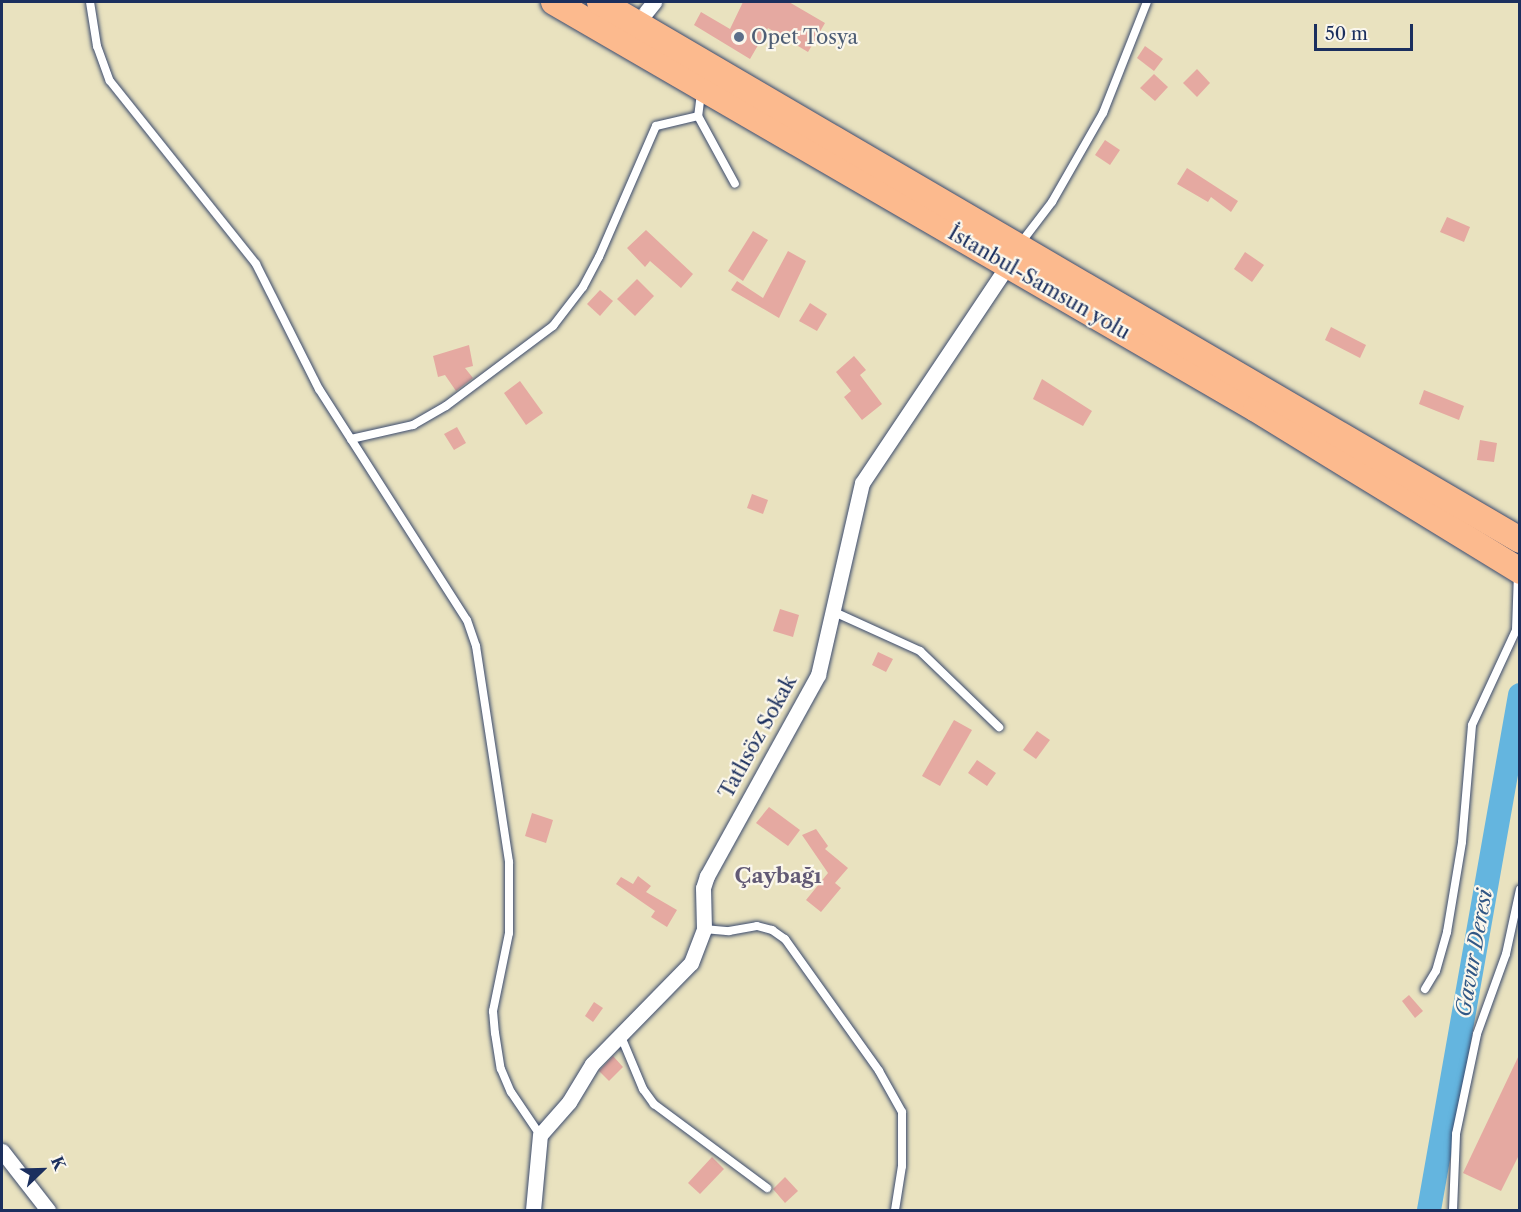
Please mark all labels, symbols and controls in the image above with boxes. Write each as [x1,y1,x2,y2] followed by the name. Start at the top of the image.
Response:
[1317,12,1416,50] scale bar
[1325,23,1368,45] text: 50 m
[751,25,859,49] place label: Opet Tosya
[732,30,746,44] marker: Opet Tosya
[944,221,1134,345] street label: İstanbul-Samsun yolu
[714,671,802,803] street label: Tatlısöz Sokak
[735,863,821,889] district label: Çaybağı
[1450,887,1498,1019] water label: Gavur Deresi
[12,1140,72,1200] north arrow
[47,1153,70,1173] text: K

